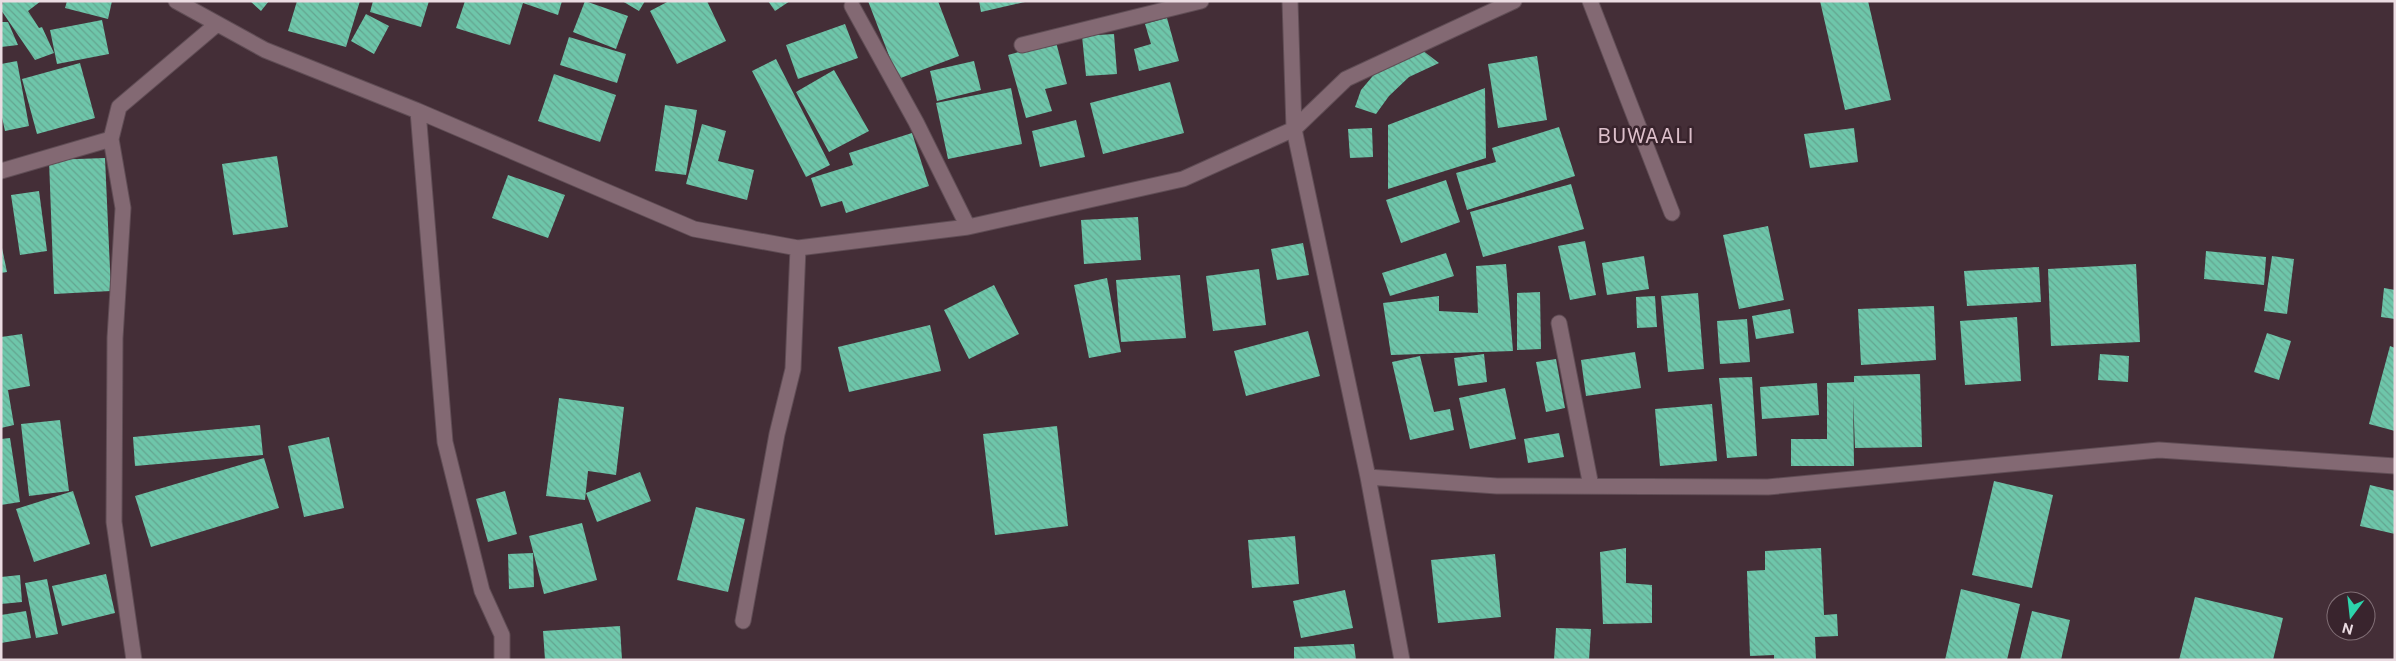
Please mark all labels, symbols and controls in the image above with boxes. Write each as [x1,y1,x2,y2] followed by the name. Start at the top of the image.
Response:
[1598,124,1695,148] district label: BUWAALI
[2326,591,2376,641] north arrow
[2340,619,2355,638] text: N

